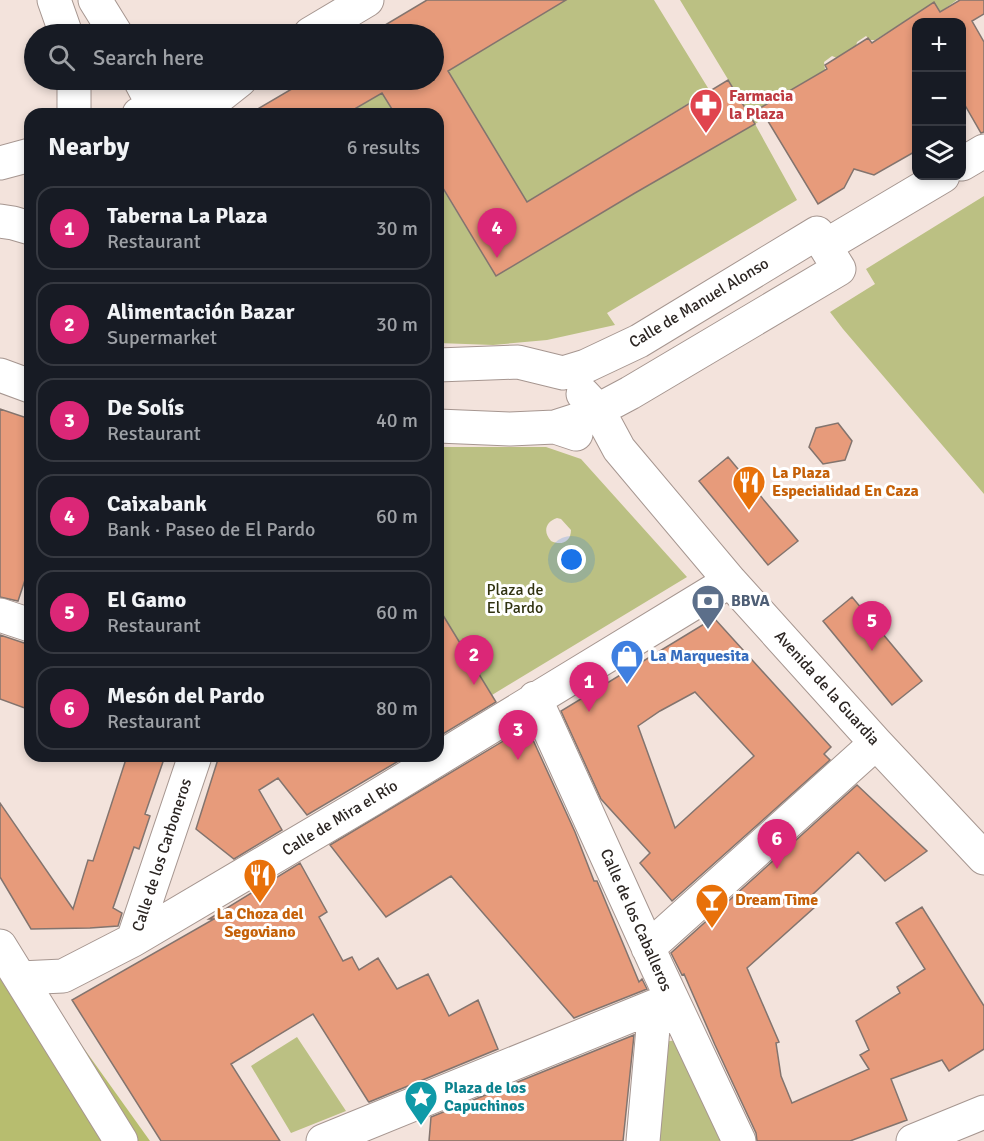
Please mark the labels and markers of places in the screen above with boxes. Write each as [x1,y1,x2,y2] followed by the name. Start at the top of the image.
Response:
[729,86,793,124] place label: Farmacia la Plaza
[688,87,724,134] pharmacy icon: Farmacia la Plaza
[478,208,516,258] pin: 4
[772,463,919,501] place label: La Plaza Especialidad En Caza
[731,464,767,511] restaurant icon: La Plaza Especialidad En Caza
[690,583,726,630] bank icon: BBVA
[731,591,770,611] place label: BBVA
[852,602,892,651] pin: 5
[454,636,494,685] pin: 2
[609,638,645,685] shop icon: La Marquesita
[650,646,749,666] place label: La Marquesita
[570,662,608,712] pin: 1
[498,710,538,760] pin: 3
[758,820,796,869] pin: 6
[242,857,278,904] restaurant icon: La Choza del Segoviano
[694,882,730,929] bar icon: Dream Time
[735,890,818,910] place label: Dream Time
[216,904,304,942] place label: La Choza del Segoviano
[444,1078,526,1116] place label: Plaza de los Capuchinos
[403,1079,439,1126] place icon: Plaza de los Capuchinos

